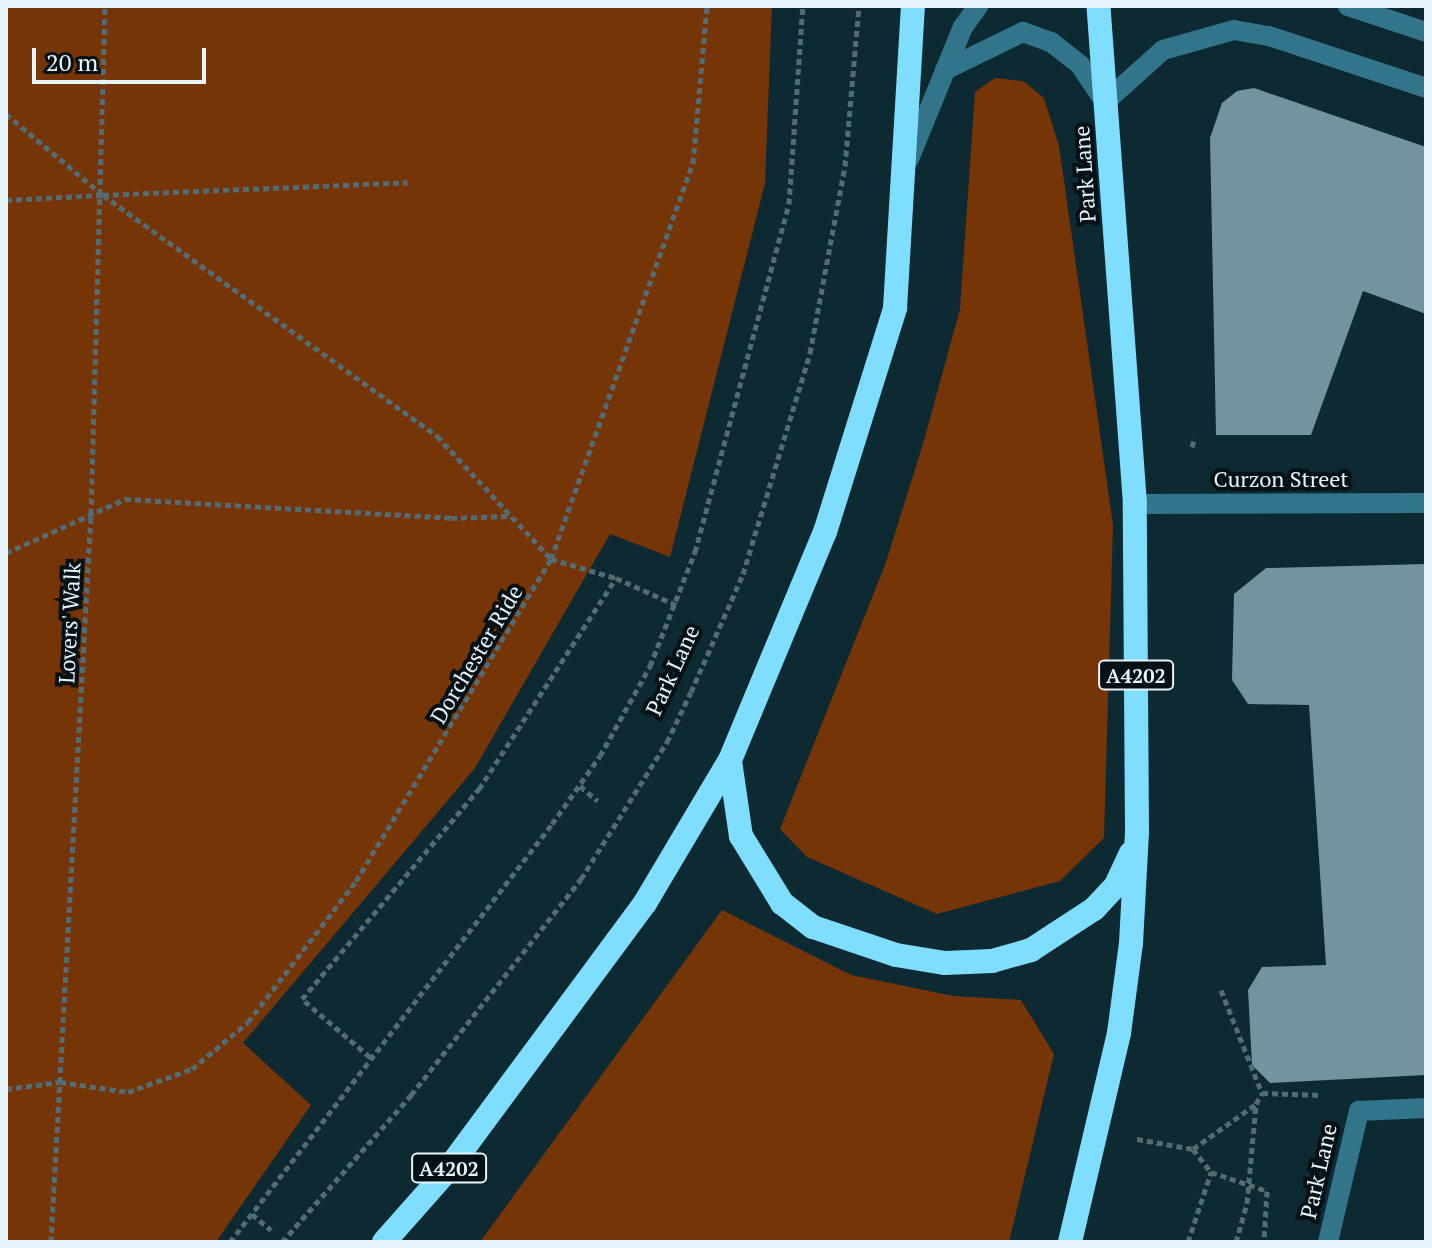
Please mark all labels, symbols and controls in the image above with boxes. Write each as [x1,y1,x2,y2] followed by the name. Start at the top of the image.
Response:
[36,32,210,82] scale bar
[46,46,98,78] text: 20 m
[1067,125,1101,223] street label: Park Lane
[1214,466,1348,492] street label: Curzon Street
[53,561,85,685] street label: Lovers' Walk
[424,580,528,728] street label: Dorchester Ride
[640,621,704,719] street label: Park Lane
[1098,659,1174,691] road number: A4202
[1294,1121,1342,1221] street label: Park Lane
[411,1152,487,1184] road number: A4202

